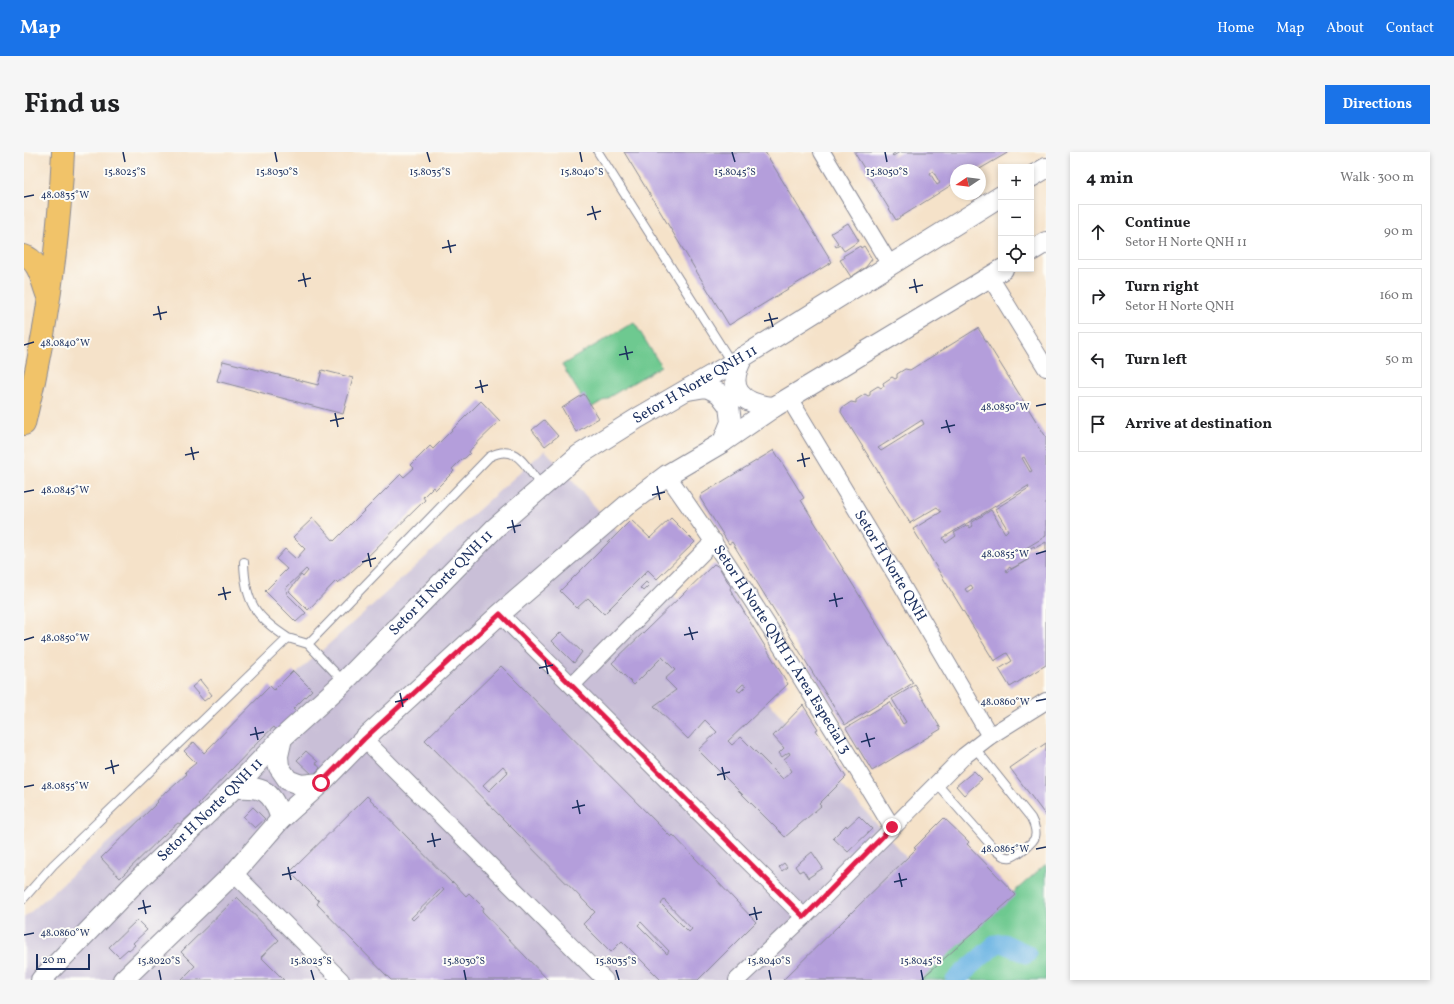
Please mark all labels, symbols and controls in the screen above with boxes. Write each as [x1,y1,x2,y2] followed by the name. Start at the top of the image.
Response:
[20,15,61,41] text: Map
[1217,19,1254,38] text: Home
[1276,19,1304,38] text: Map
[1326,19,1364,38] text: About
[1386,19,1434,38] text: Contact
[24,85,120,124] text: Find us
[1325,85,1430,124] button: Directions
[950,164,986,200] north arrow
[998,164,1034,272] map controls
[998,164,1034,200] button: +
[104,165,146,179] text: 15.8025°S
[256,165,298,179] text: 15.8030°S
[409,165,451,179] text: 15.8035°S
[561,165,603,179] text: 15.8040°S
[714,165,756,179] text: 15.8045°S
[866,165,908,179] text: 15.8050°S
[1086,167,1133,190] text: 4 min
[1340,169,1414,187] text: Walk · 300 m
[41,188,89,202] text: 48.0835°W
[998,200,1034,236] button: −
[1125,213,1190,234] text: Continue
[1087,221,1109,243] icon: ahead
[1384,223,1413,241] text: 90 m
[1125,234,1247,252] text: Setor H Norte QNH 11
[998,236,1034,272] button: locate
[1125,277,1199,298] text: Turn right
[1087,285,1109,307] icon: right
[1379,287,1413,305] text: 160 m
[1125,298,1234,316] text: Setor H Norte QNH
[40,336,90,350] text: 48.0840°W
[629,340,762,429] street label: Setor H Norte QNH 11
[1087,349,1109,371] icon: left
[1125,350,1187,371] text: Turn left
[1385,351,1413,369] text: 50 m
[981,400,1029,414] text: 48.0850°W
[1087,413,1109,435] icon: arrive
[1125,414,1272,435] text: Arrive at destination
[41,483,89,497] text: 48.0845°W
[849,506,931,625] street label: Setor H Norte QNH
[384,525,498,641] street label: Setor H Norte QNH 11
[708,541,856,758] street label: Setor H Norte QNH 11 Área Especial 3
[981,547,1029,561] text: 48.0855°W
[41,631,89,645] text: 48.0850°W
[980,695,1030,709] text: 48.0860°W
[153,753,268,867] street label: Setor H Norte QNH 11
[312,774,330,792] route start
[41,779,89,793] text: 48.0855°W
[883,818,901,836] route end
[981,842,1029,856] text: 48.0865°W
[40,926,90,940] text: 48.0860°W
[36,952,90,971] scale bar
[42,953,66,968] text: 20 m
[138,954,180,968] text: 15.8020°S
[290,954,332,968] text: 15.8025°S
[443,954,485,968] text: 15.8030°S
[595,954,637,968] text: 15.8035°S
[748,954,790,968] text: 15.8040°S
[900,954,942,968] text: 15.8045°S

